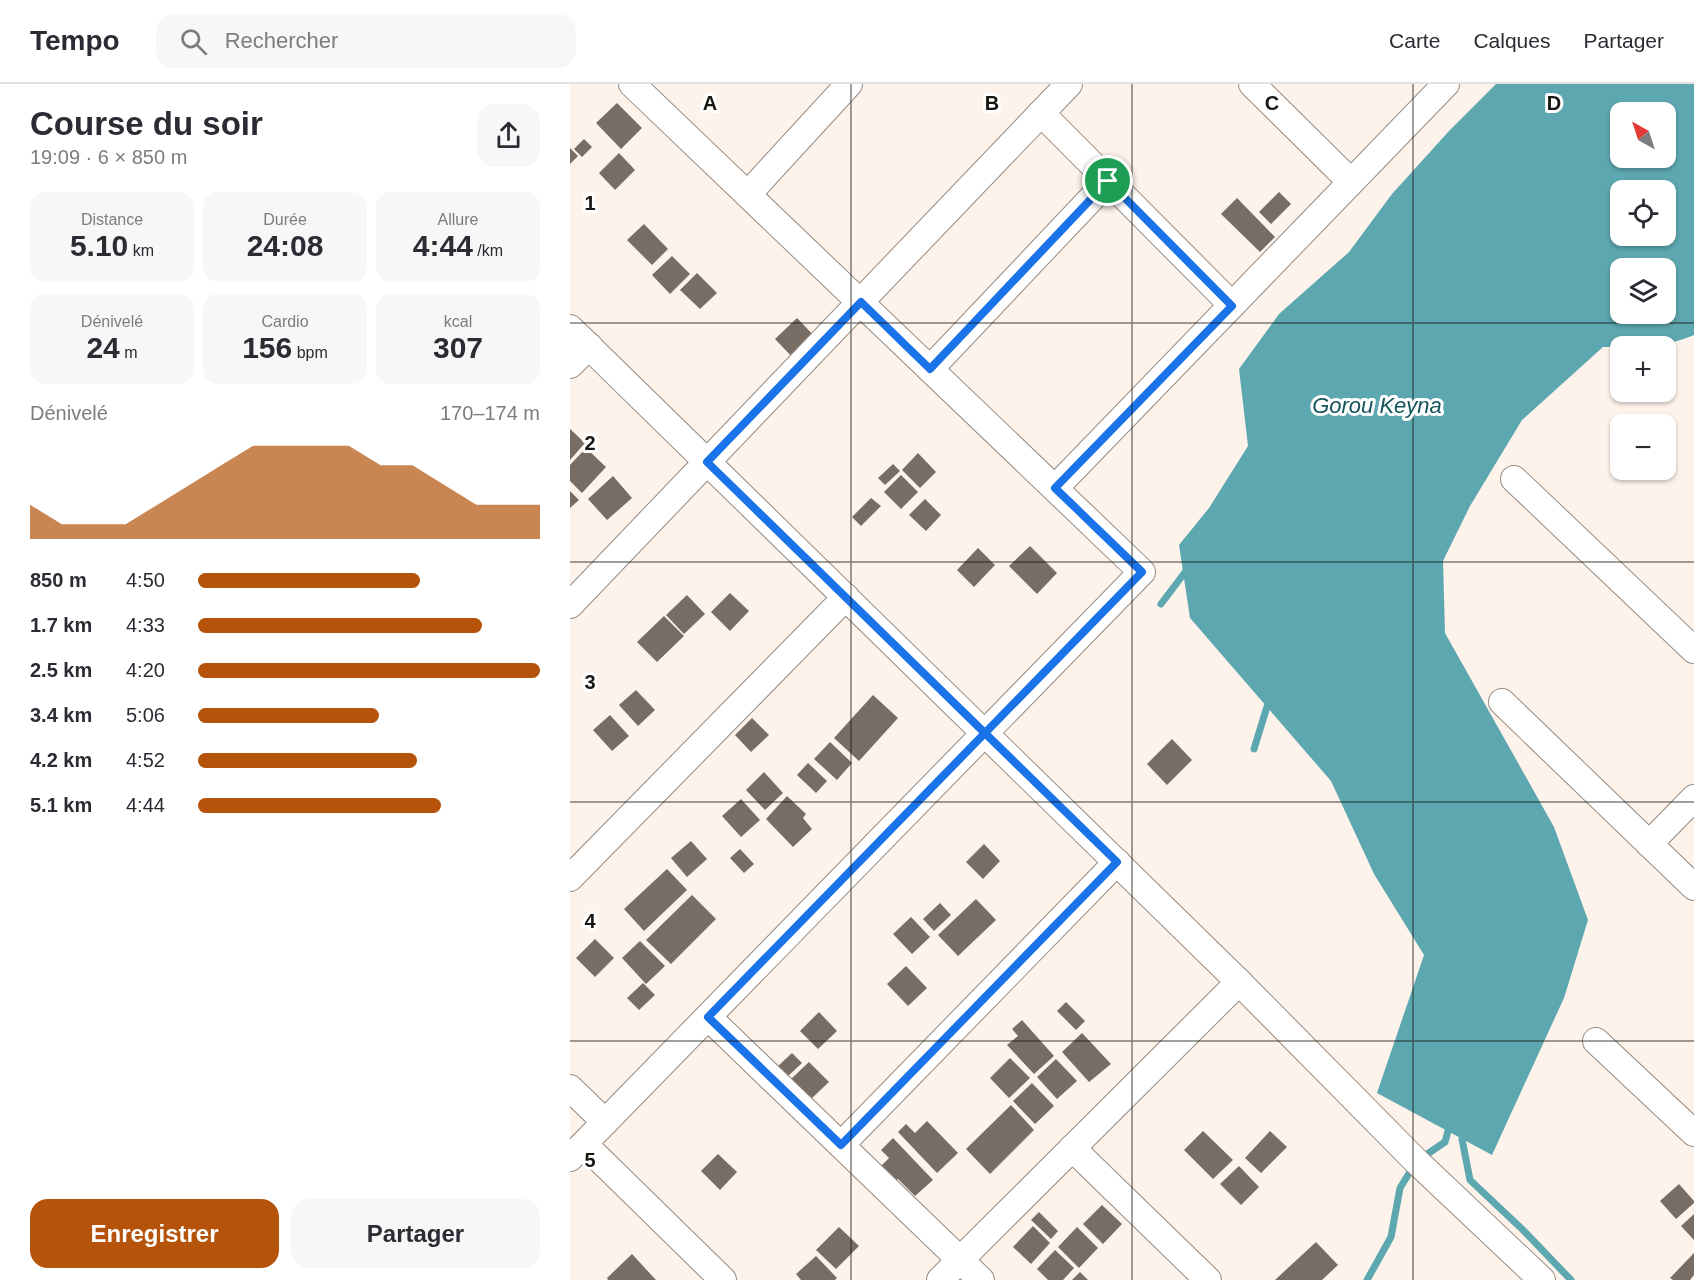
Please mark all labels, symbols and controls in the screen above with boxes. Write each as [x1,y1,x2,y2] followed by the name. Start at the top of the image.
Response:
[156,14,576,68] search box
[30,25,120,56] text: Tempo
[177,25,210,58] icon: search
[225,28,338,53] text: Rechercher
[1389,29,1440,52] text: Carte
[1473,29,1550,52] text: Calques
[1583,29,1664,52] text: Partager
[703,92,717,114] text: A
[985,92,999,114] text: B
[1265,92,1279,114] text: C
[1547,92,1561,114] text: D
[1610,102,1676,168] north arrow
[1610,102,1676,480] map controls
[477,104,540,167] button: share
[30,105,263,142] text: Course du soir
[30,146,187,168] text: 19:09 · 6 × 850 m
[1082,155,1133,206] pin
[1091,164,1124,197] icon: arrive
[1610,180,1676,246] button: locate
[584,192,596,214] text: 1
[81,211,143,228] text: Distance
[263,211,307,228] text: Durée
[438,211,478,228] text: Allure
[70,229,128,262] text: 5.10
[247,229,323,262] text: 24:08
[413,229,473,262] text: 4:44
[128,242,154,259] text: km
[473,242,503,259] text: /km
[1610,258,1676,324] button: layers
[81,313,143,330] text: Dénivelé
[261,313,309,330] text: Cardio
[444,313,472,330] text: kcal
[86,331,120,364] text: 24
[242,331,292,364] text: 156
[433,331,483,364] text: 307
[1610,336,1676,402] button: +
[120,344,138,361] text: m
[292,344,328,361] text: bpm
[1312,393,1442,418] water label: Gorou Keyna
[30,402,108,424] text: Dénivelé
[440,402,540,424] text: 170–174 m
[1610,414,1676,480] button: −
[584,432,596,454] text: 2
[30,569,87,591] text: 850 m
[126,569,165,591] text: 4:50
[30,614,92,636] text: 1.7 km
[126,614,165,636] text: 4:33
[30,659,92,681] text: 2.5 km
[126,659,165,681] text: 4:20
[584,671,596,693] text: 3
[30,704,92,726] text: 3.4 km
[126,704,165,726] text: 5:06
[30,749,92,771] text: 4.2 km
[126,749,165,771] text: 4:52
[30,794,92,816] text: 5.1 km
[126,794,165,816] text: 4:44
[584,910,596,932] text: 4
[584,1149,596,1171] text: 5
[30,1199,279,1268] button: Enregistrer
[291,1199,540,1268] button: Partager

